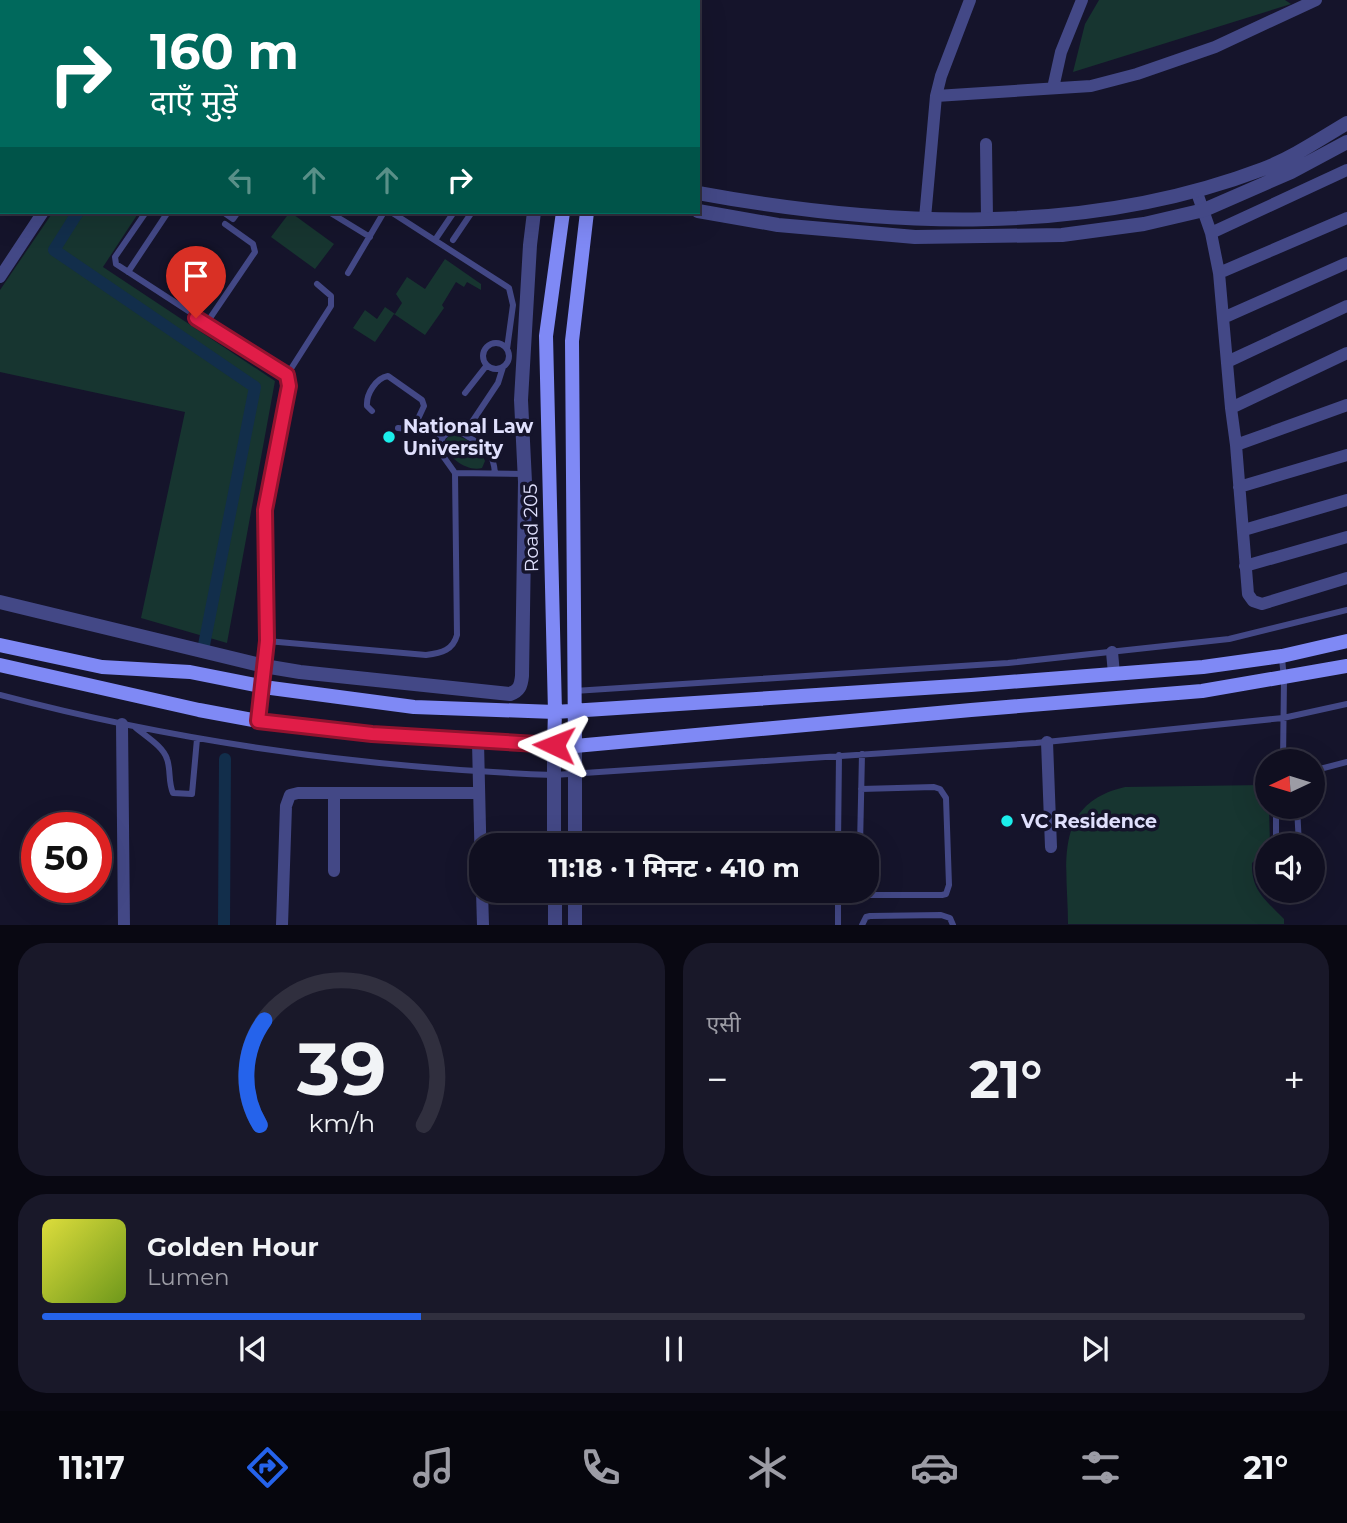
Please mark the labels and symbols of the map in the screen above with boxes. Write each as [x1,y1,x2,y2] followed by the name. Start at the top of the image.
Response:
[166,246,226,318] pin
[403,415,534,460] place label: National Law University
[381,429,397,445] marker: National Law University
[519,483,543,573] street label: Road 205
[517,708,591,782] position arrow
[1255,749,1325,819] north arrow
[1020,810,1157,833] place label: VC Residence
[21,812,112,903] speed limit sign: 50
[999,813,1015,829] marker: VC Residence

